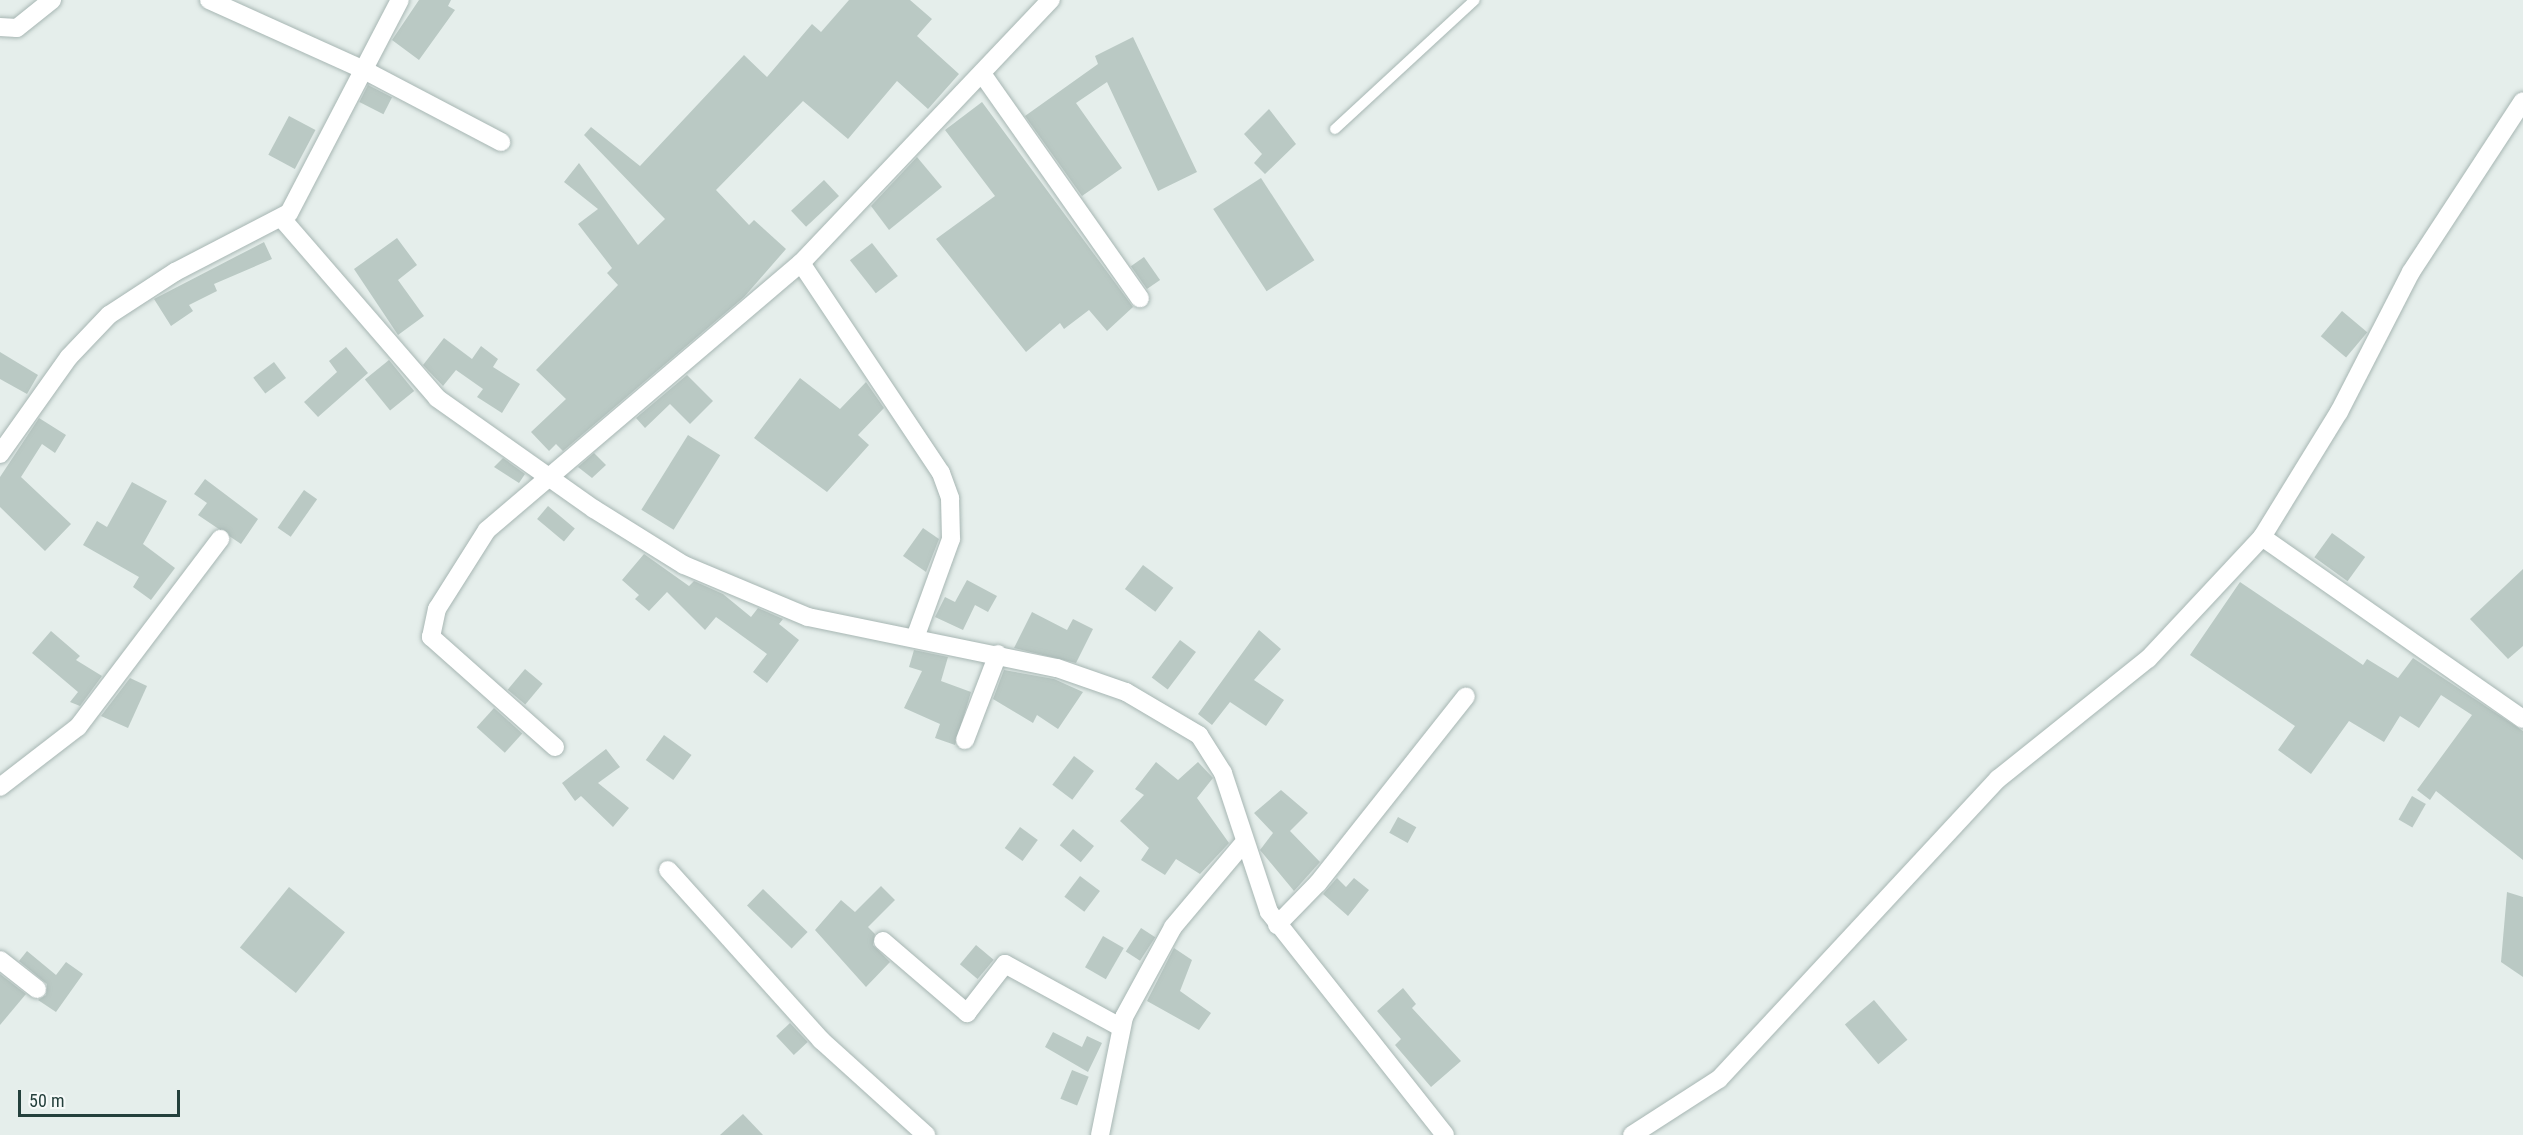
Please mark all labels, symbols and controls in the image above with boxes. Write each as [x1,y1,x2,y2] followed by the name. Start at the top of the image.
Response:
[21,1078,183,1116] scale bar
[29,1090,64,1111] text: 50 m

